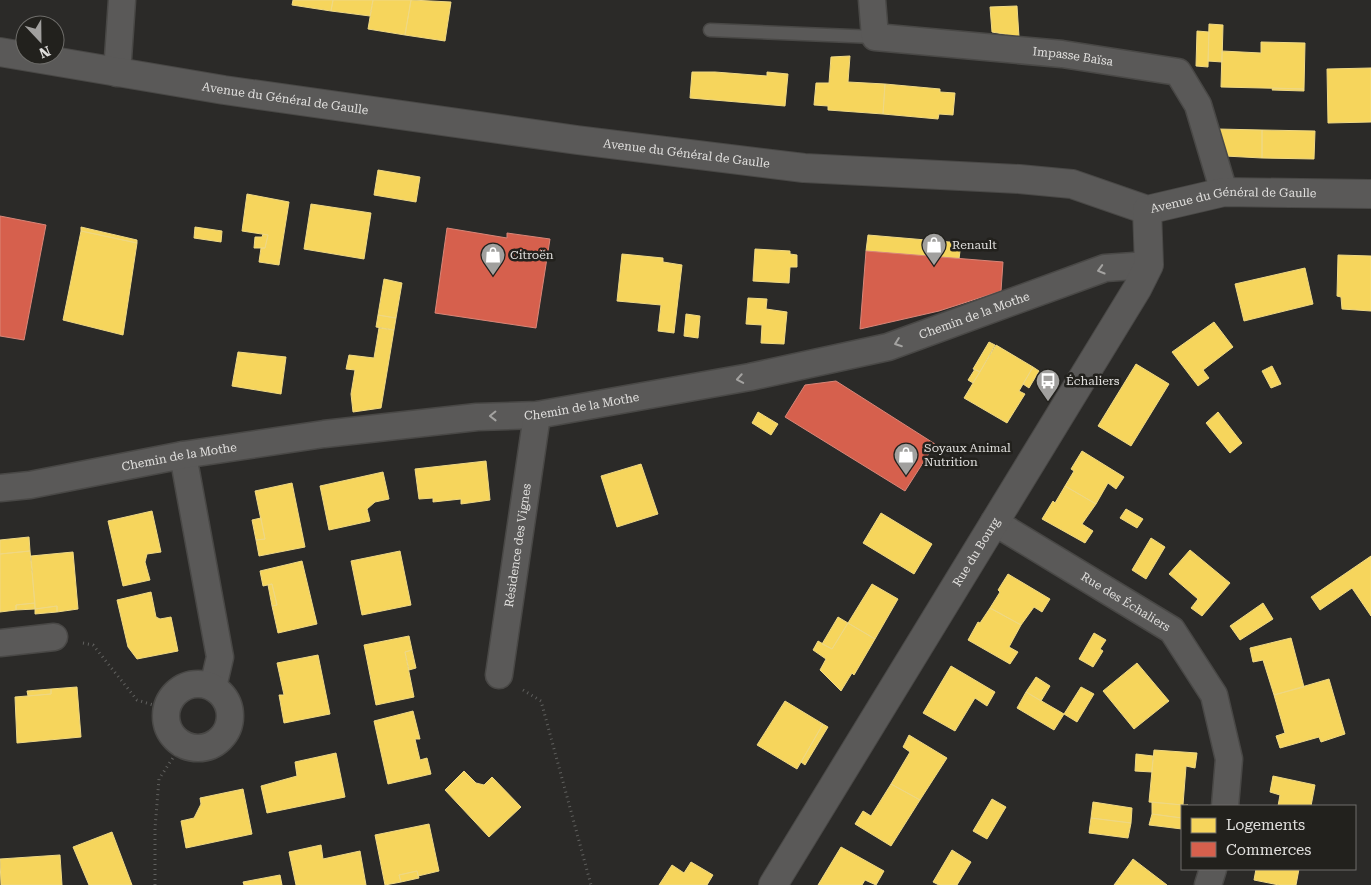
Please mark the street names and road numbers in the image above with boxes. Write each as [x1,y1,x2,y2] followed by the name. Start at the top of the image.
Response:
[1032,44,1115,69] street label: Impasse Baïsa
[201,79,370,117] street label: Avenue du Général de Gaulle
[602,136,771,171] street label: Avenue du Général de Gaulle
[1149,185,1317,216] street label: Avenue du Général de Gaulle
[917,289,1032,342] street label: Chemin de la Mothe
[524,390,641,422] street label: Chemin de la Mothe
[120,440,238,474] street label: Chemin de la Mothe
[502,482,534,608] street label: Résidence des Vignes
[950,515,1003,589] street label: Rue du Bourg
[1078,569,1173,634] street label: Rue des Échaliers

